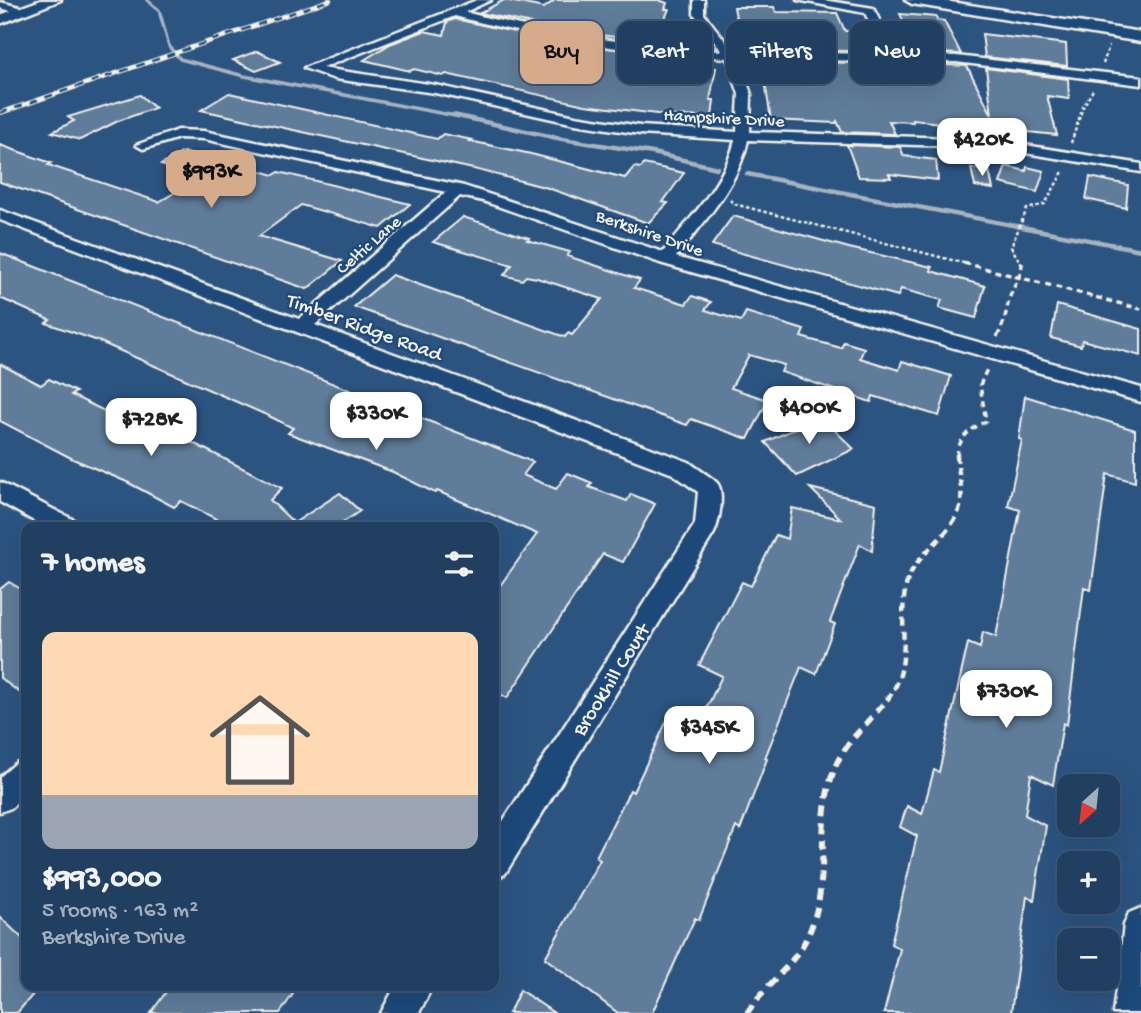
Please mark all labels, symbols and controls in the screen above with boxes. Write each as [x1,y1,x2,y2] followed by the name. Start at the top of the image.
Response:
[520,21,603,84] chip: Buy
[617,21,712,84] chip: Rent
[726,21,836,84] chip: Filters
[850,21,944,84] chip: New
[663,106,786,133] street label: Hampshire Drive
[933,118,1031,178] pin: $420K
[953,127,1011,154] text: $420K
[162,150,260,210] pin: $993K
[182,159,240,186] text: $993K
[592,206,706,263] street label: Berkshire Drive
[333,212,407,280] street label: Celtic Lane
[282,289,446,370] street label: Timber Ridge Road
[760,386,858,446] pin: $400K
[327,392,425,452] pin: $330K
[779,395,839,422] text: $400K
[102,398,200,458] pin: $728K
[346,401,406,428] text: $330K
[122,407,180,434] text: $728K
[440,545,478,583] icon: filters
[42,547,144,582] text: 7 homes
[568,618,659,742] street label: Brookhill Court
[957,670,1055,730] pin: $730K
[197,677,323,803] icon: home
[976,679,1036,706] text: $730K
[660,706,758,766] pin: $345K
[680,715,738,742] text: $345K
[1057,774,1120,836] north arrow
[1057,774,1120,991] map controls
[1057,851,1120,914] button: +
[42,863,162,898] text: $993,000
[42,898,198,925] text: 5 rooms · 163 m²
[42,925,185,952] text: Berkshire Drive
[1057,928,1120,991] button: −

